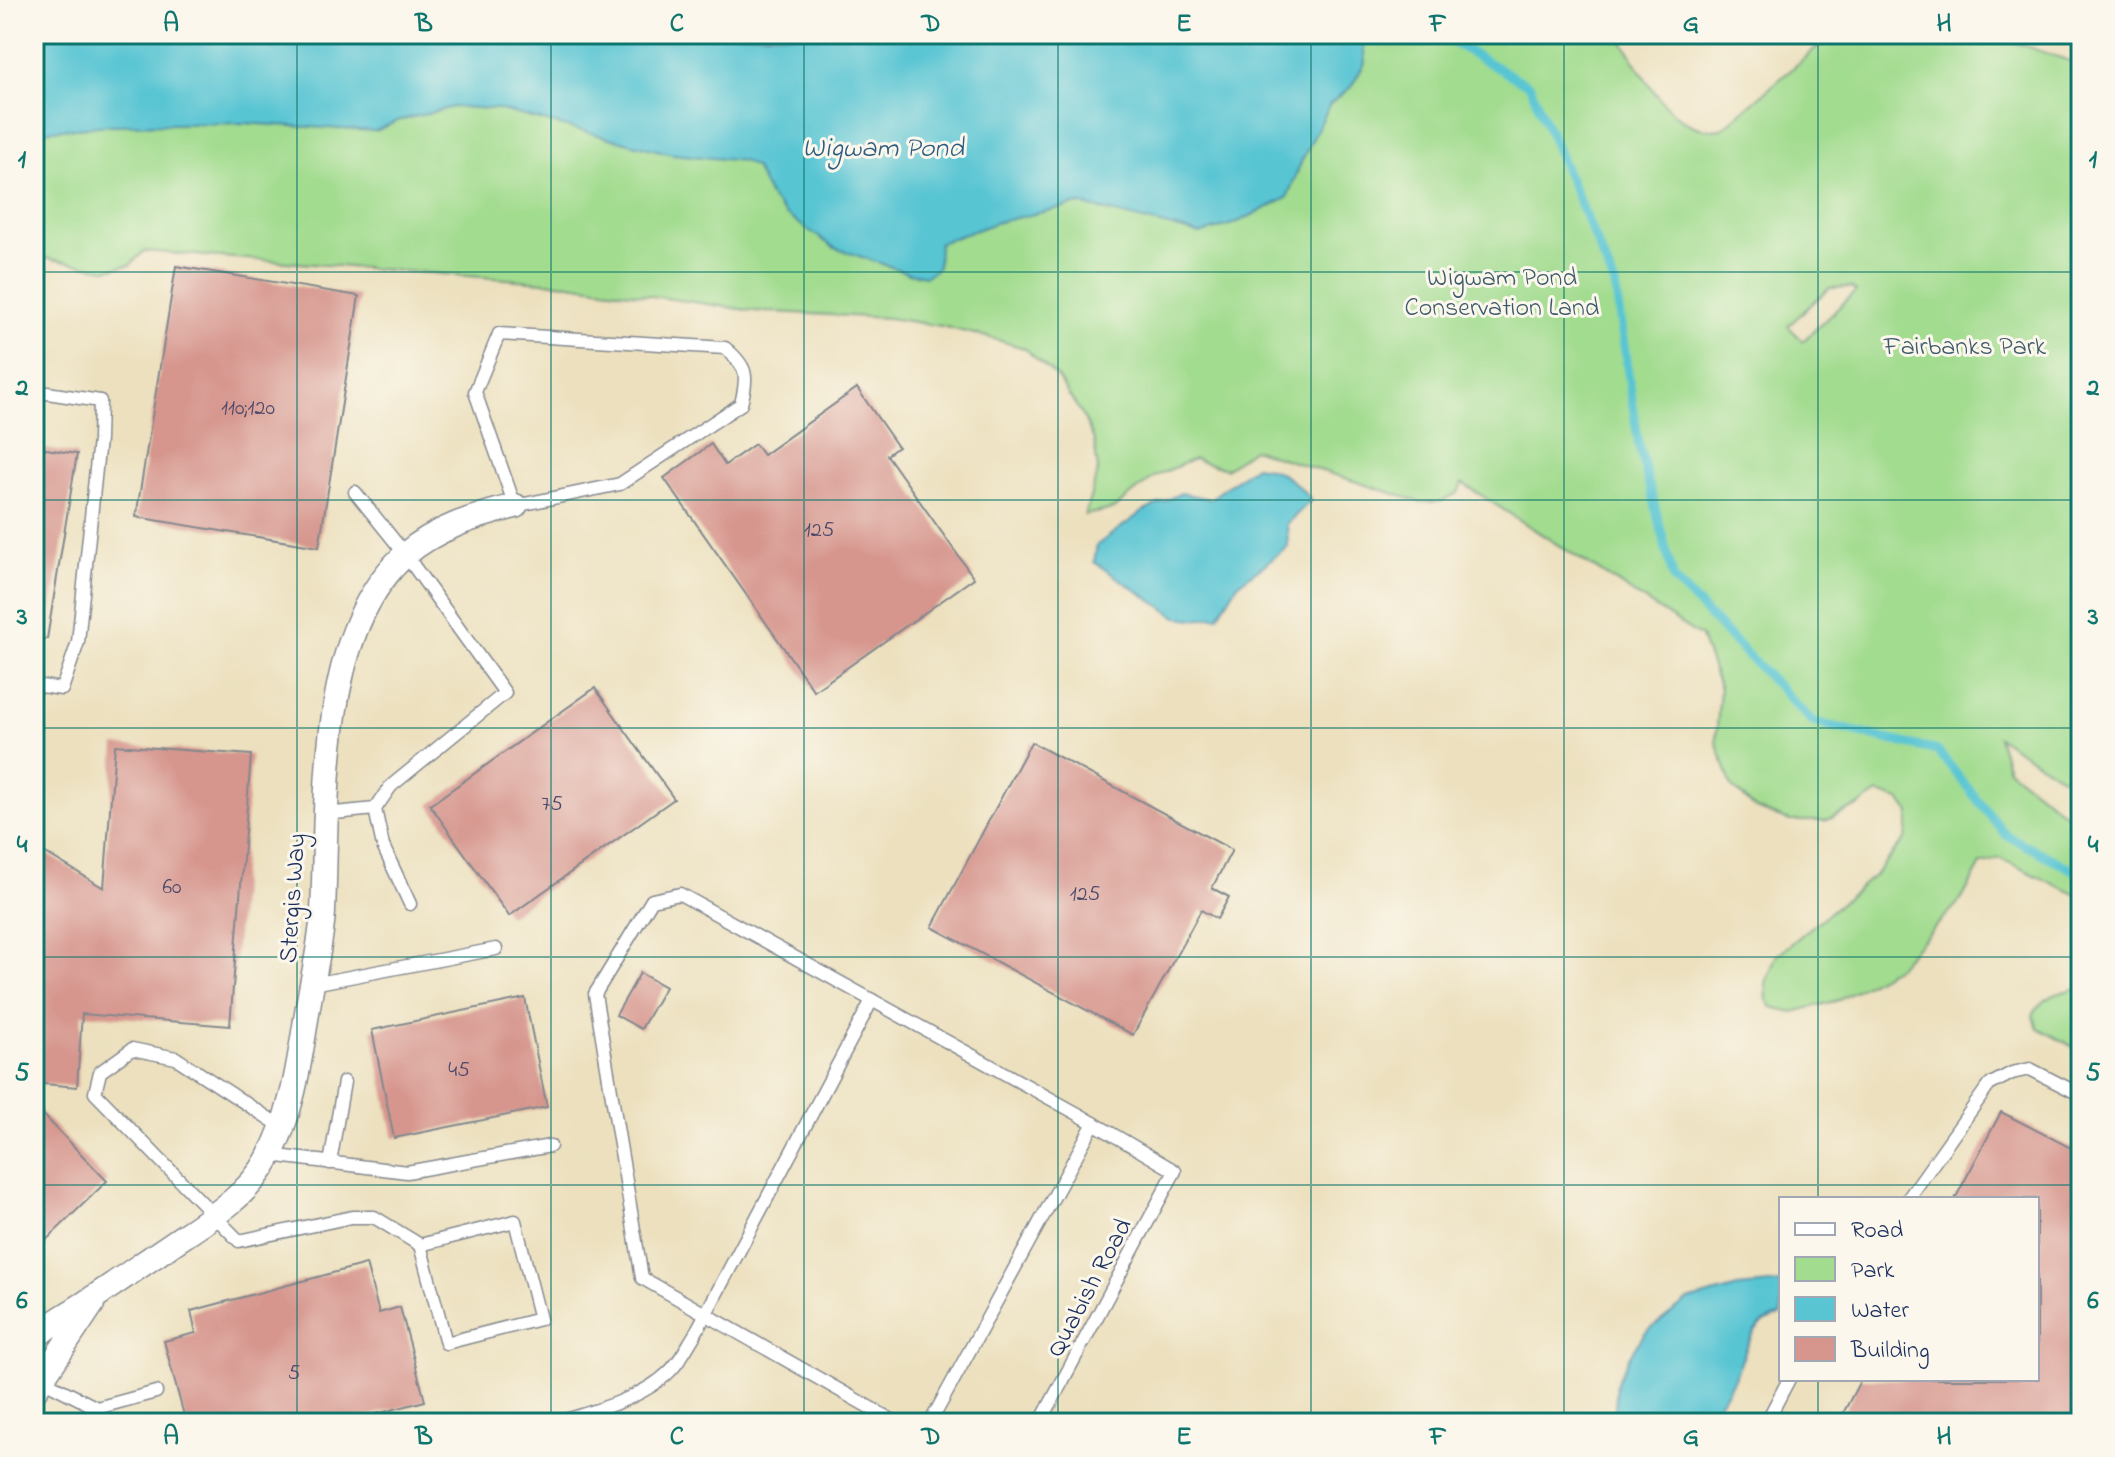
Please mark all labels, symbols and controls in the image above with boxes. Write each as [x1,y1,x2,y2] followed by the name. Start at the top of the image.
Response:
[163,6,179,44] text: A
[414,6,433,44] text: B
[670,6,684,44] text: C
[920,6,941,44] text: D
[1176,6,1192,44] text: E
[1428,6,1447,44] text: F
[1683,6,1699,44] text: G
[1936,6,1952,44] text: H
[802,129,965,170] water label: Wigwam Pond
[18,142,27,180] text: 1
[2089,142,2098,180] text: 1
[1405,260,1600,328] park label: Wigwam Pond Conservation Land
[1883,329,2047,367] park label: Fairbanks Park
[15,370,29,408] text: 2
[2086,370,2100,408] text: 2
[221,393,275,425] house number: 110;120
[804,515,834,547] house number: 125
[16,599,28,637] text: 3
[2087,599,2099,637] text: 3
[541,789,563,821] house number: 75
[17,827,28,865] text: 4
[2088,827,2099,865] text: 4
[271,832,317,964] street label: Stergis Way
[162,872,182,904] house number: 60
[1070,879,1100,911] house number: 125
[15,1055,30,1093] text: 5
[448,1055,470,1087] house number: 45
[2086,1055,2101,1093] text: 5
[1779,1197,2039,1381] legend
[1038,1212,1143,1365] street label: Quabish Road
[1851,1214,1904,1249] text: Road
[1851,1254,1895,1289] text: Park
[16,1283,28,1321] text: 6
[2087,1283,2099,1321] text: 6
[1851,1294,1909,1329] text: Water
[1850,1334,1930,1369] text: Building
[288,1358,300,1390] house number: 5
[163,1419,179,1457] text: A
[414,1419,433,1457] text: B
[670,1419,684,1457] text: C
[920,1419,941,1457] text: D
[1176,1419,1192,1457] text: E
[1428,1419,1447,1457] text: F
[1683,1419,1699,1457] text: G
[1936,1419,1952,1457] text: H

